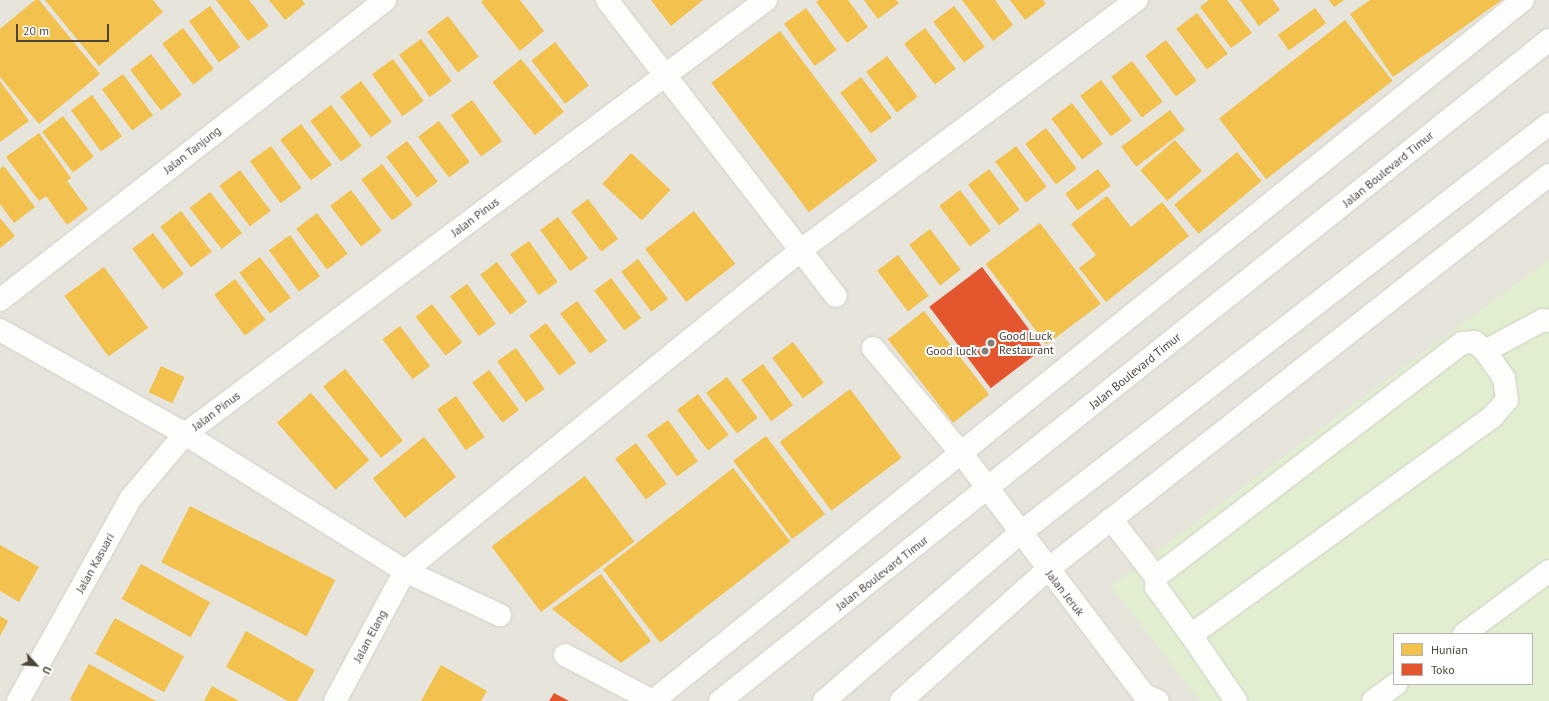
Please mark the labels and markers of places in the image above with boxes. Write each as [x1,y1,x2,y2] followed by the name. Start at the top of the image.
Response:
[999,329,1054,357] place label: Good Luck Restaurant
[986,338,996,348] marker: Good Luck Restaurant
[926,344,977,358] place label: Good luck
[980,346,990,356] marker: Good luck

